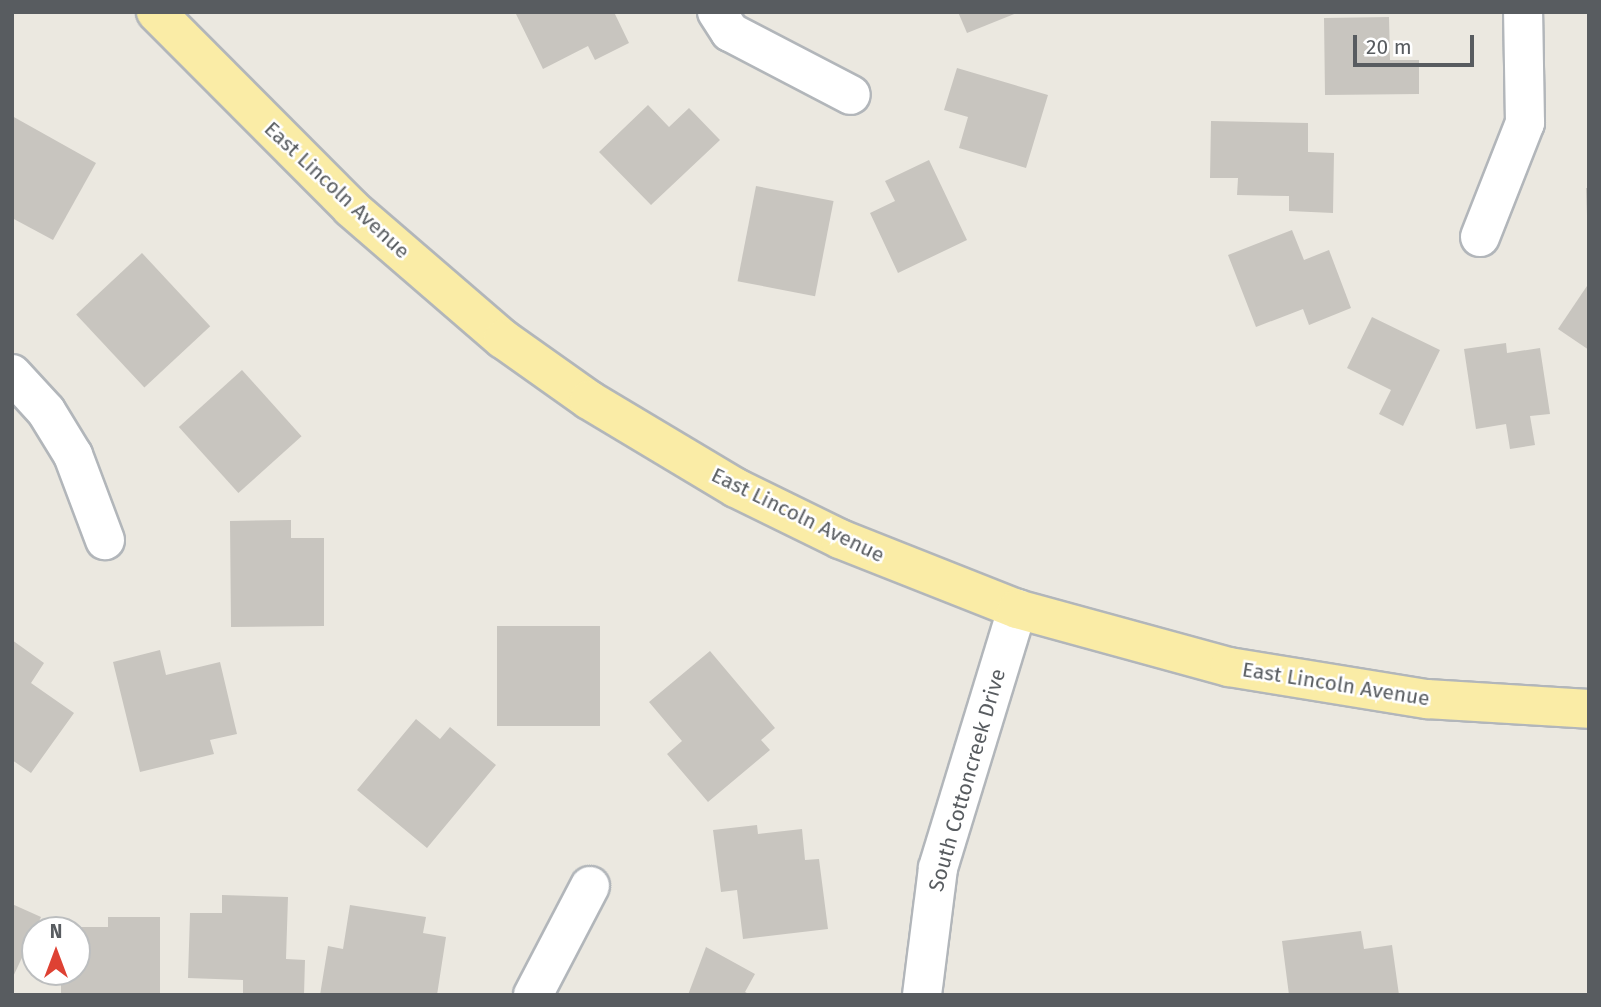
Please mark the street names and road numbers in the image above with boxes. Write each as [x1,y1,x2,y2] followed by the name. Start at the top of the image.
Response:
[259,116,415,264] street label: East Lincoln Avenue
[707,462,889,568] street label: East Lincoln Avenue
[1240,657,1432,711] street label: East Lincoln Avenue
[923,666,1011,894] street label: South Cottoncreek Drive

